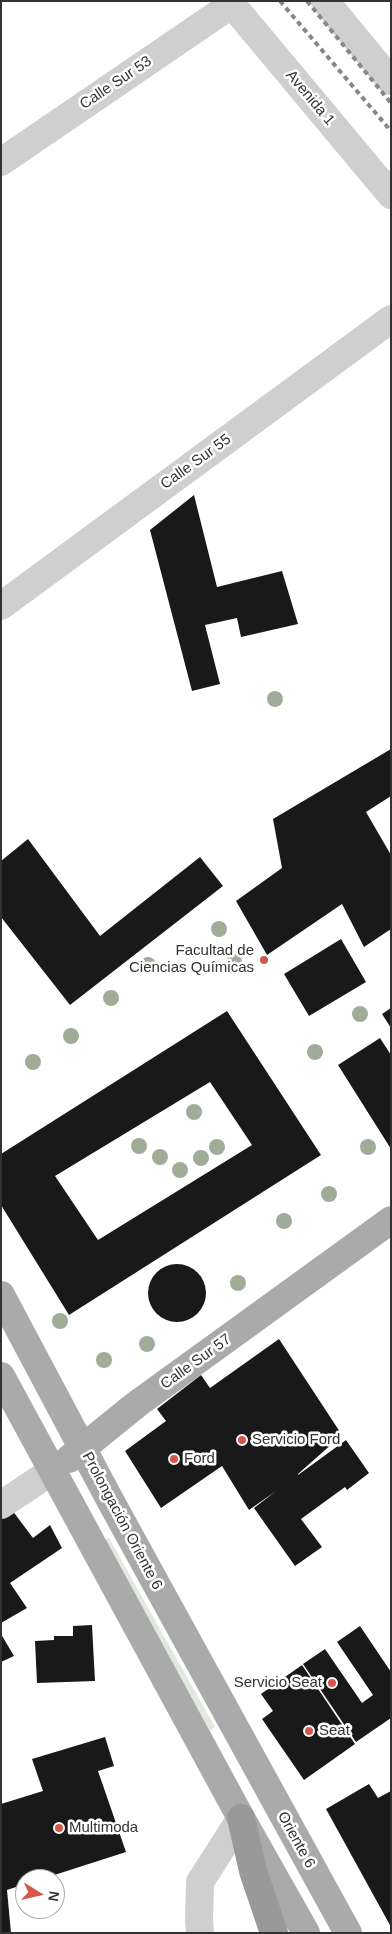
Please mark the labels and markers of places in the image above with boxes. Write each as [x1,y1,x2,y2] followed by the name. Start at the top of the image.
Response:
[129,942,254,977] place label: Facultad de Ciencias Químicas
[258,954,270,966] marker: Facultad de Ciencias Químicas
[252,1431,340,1449] place label: Servicio Ford
[236,1434,248,1446] marker: Servicio Ford
[184,1450,215,1468] place label: Ford
[168,1453,180,1465] marker: Ford
[234,1674,322,1692] place label: Servicio Seat
[326,1677,338,1689] marker: Servicio Seat
[319,1722,350,1740] place label: Seat
[303,1725,315,1737] marker: Seat
[69,1819,138,1837] place label: Multimoda
[53,1822,65,1834] marker: Multimoda

